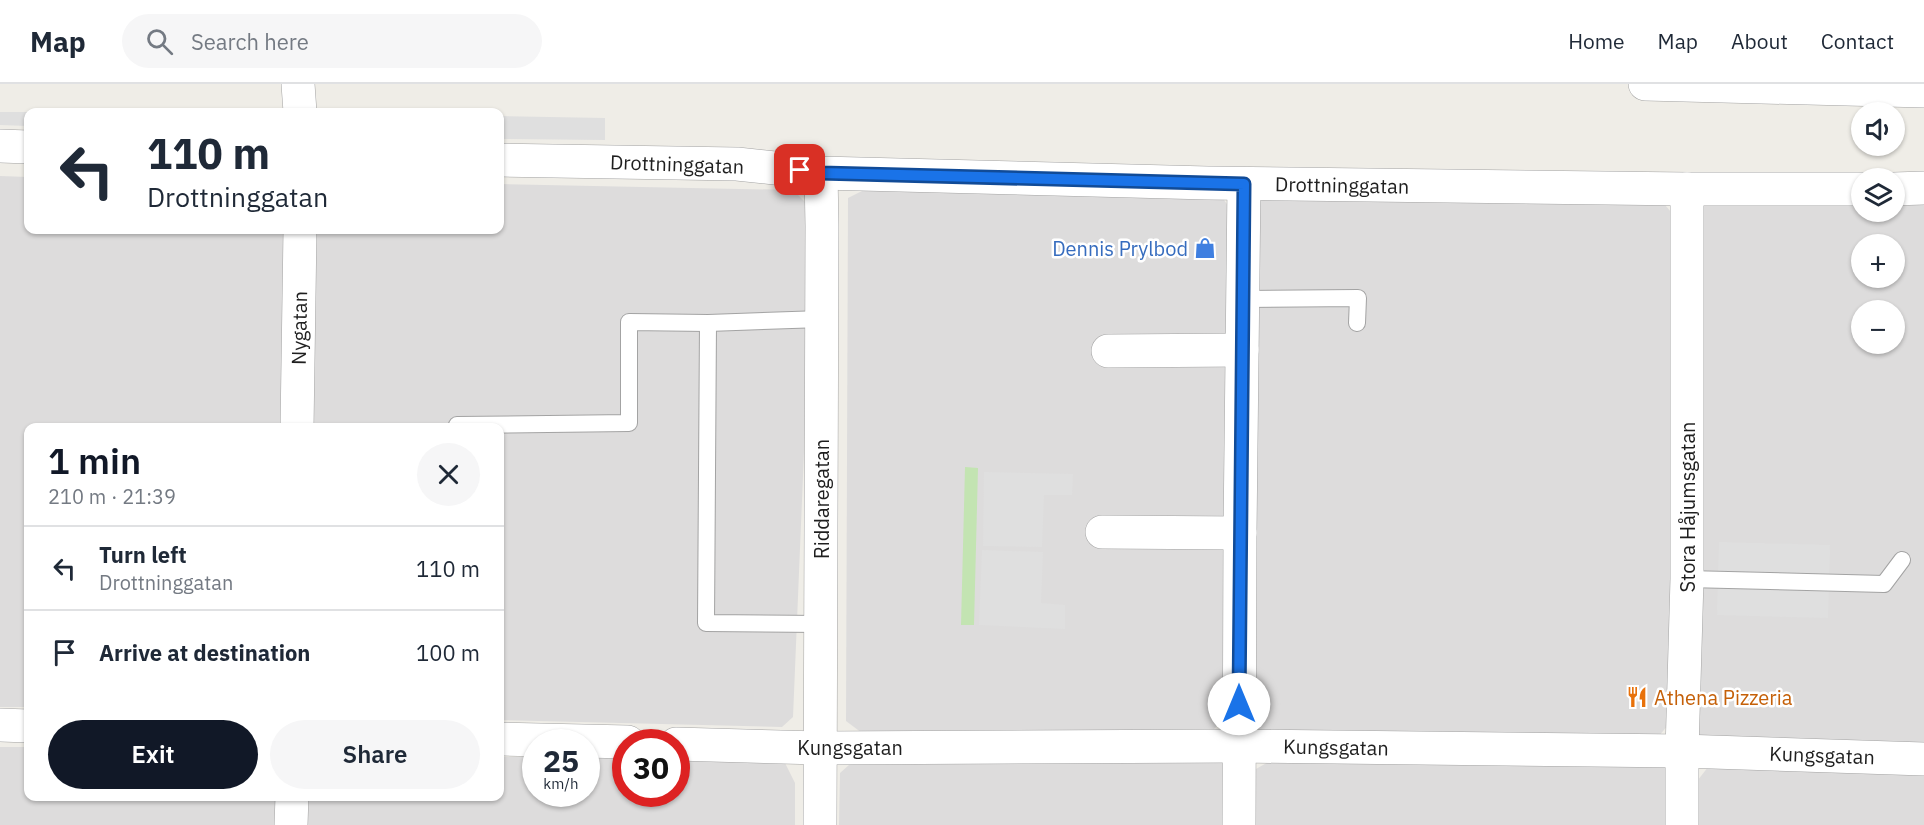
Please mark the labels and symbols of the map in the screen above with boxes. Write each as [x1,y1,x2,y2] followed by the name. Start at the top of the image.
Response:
[774,144,825,195] pin
[609,148,745,180] street label: Drottninggatan
[1275,170,1409,200] street label: Drottninggatan
[1052,235,1188,262] place label: Dennis Prylbod
[1193,236,1217,260] shop icon: Dennis Prylbod
[285,291,313,365] street label: Nygatan
[1674,422,1701,592] street label: Stora Håjumsgatan
[808,439,835,559] street label: Riddaregatan
[1207,672,1271,736] position arrow
[1654,684,1793,711] place label: Athena Pizzeria
[1625,685,1649,709] restaurant icon: Athena Pizzeria
[612,729,690,807] speed limit sign: 30
[1283,733,1389,761] street label: Kungsgatan
[797,734,903,761] street label: Kungsgatan
[1769,740,1875,770] street label: Kungsgatan

